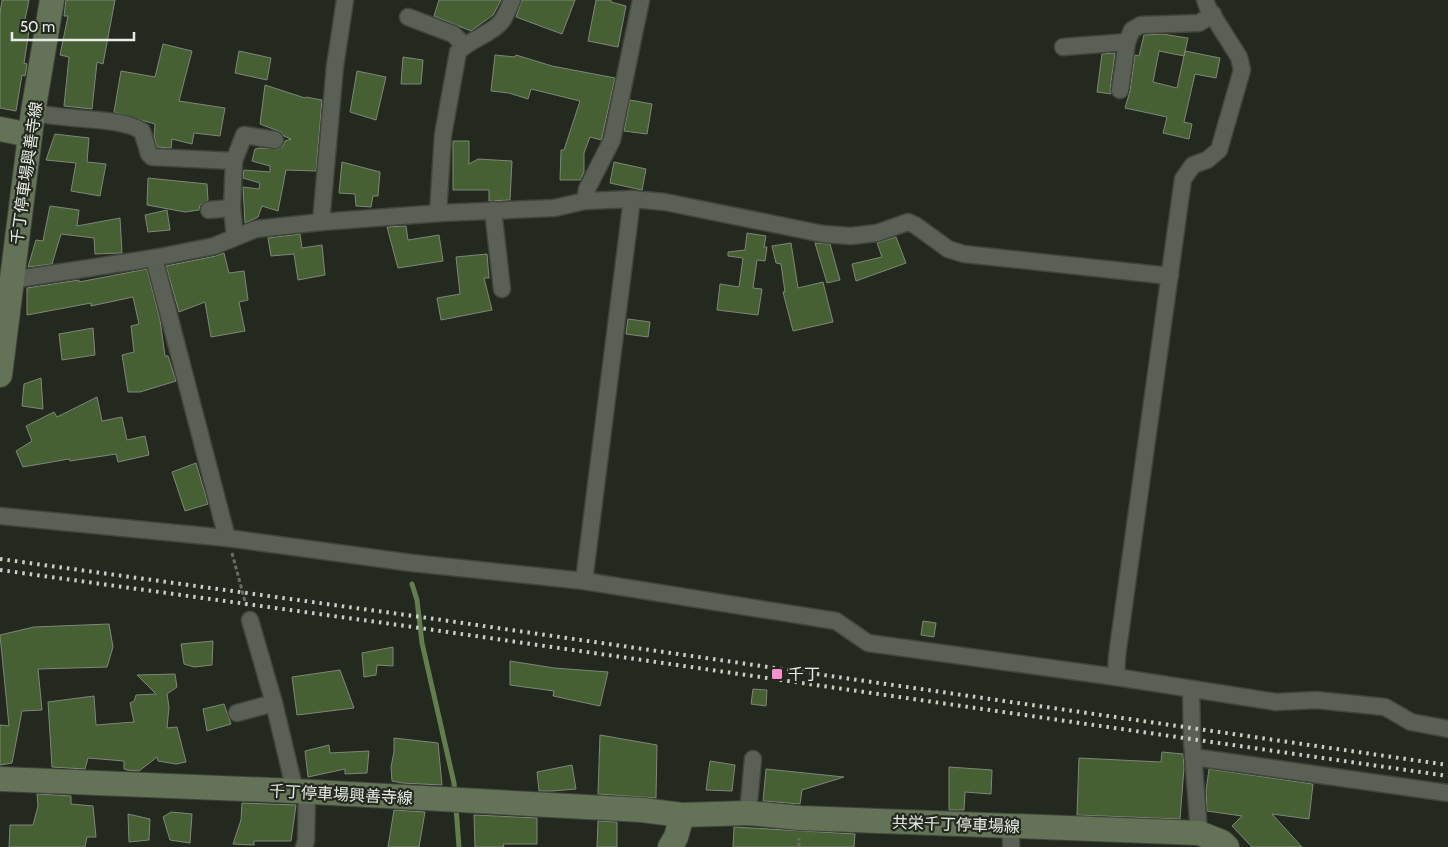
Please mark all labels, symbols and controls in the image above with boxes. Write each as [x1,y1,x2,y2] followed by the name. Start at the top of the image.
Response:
[12,10,135,42] scale bar
[20,18,55,36] text: 50 m
[7,100,46,246] street label: 千丁停車場興善寺線
[788,665,820,684] place label: 千丁
[770,667,784,681] marker: 千丁
[269,781,413,808] street label: 千丁停車場興善寺線
[892,813,1020,836] street label: 共栄千丁停車場線

